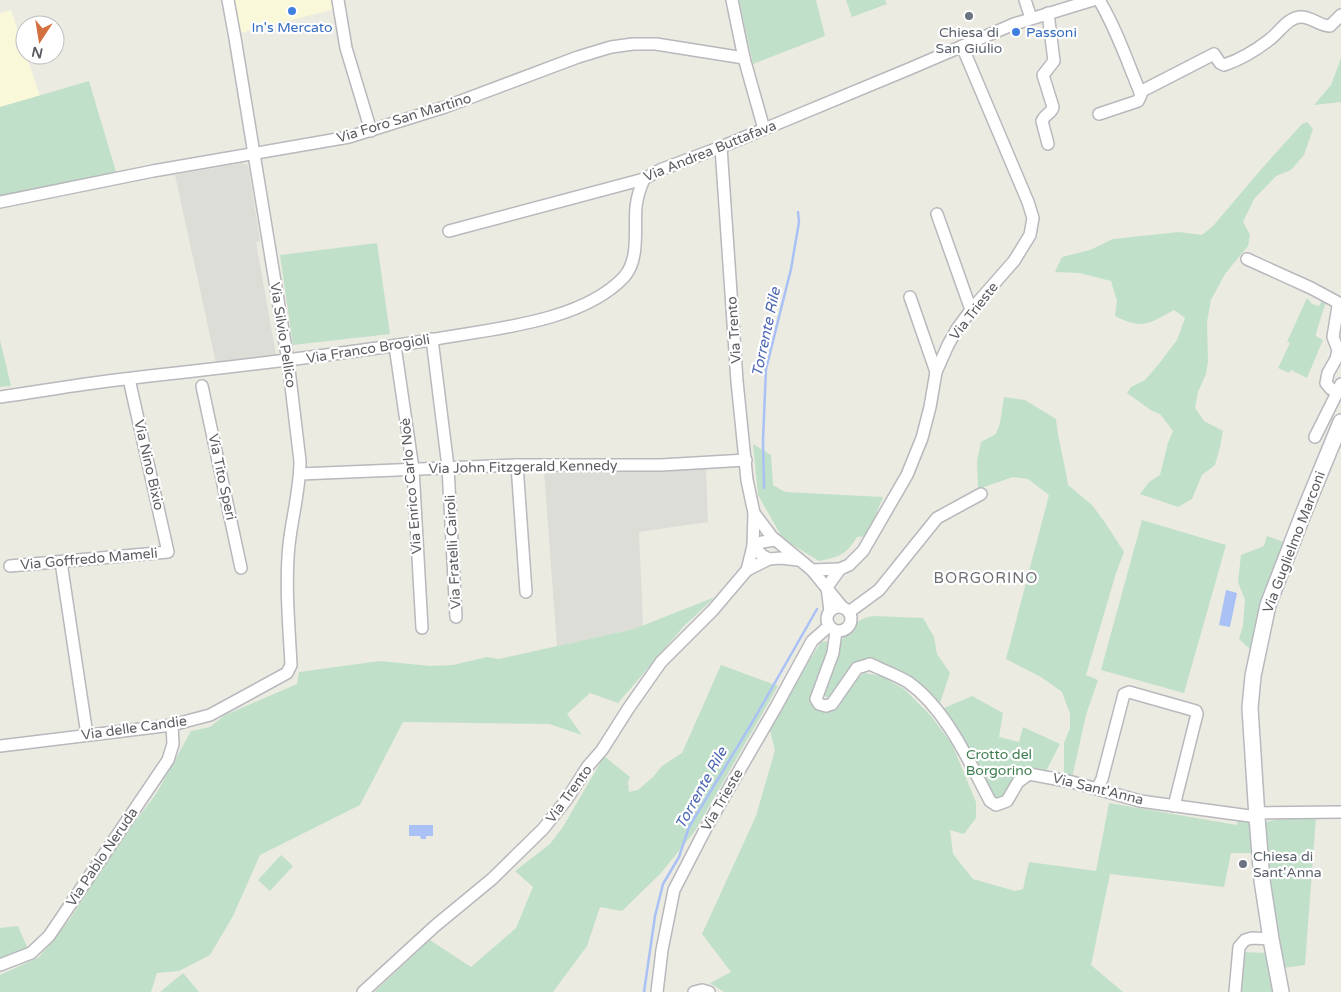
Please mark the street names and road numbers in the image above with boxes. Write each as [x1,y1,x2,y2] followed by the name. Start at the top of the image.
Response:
[335,89,473,147] street label: Via Foro San Martino
[641,117,779,185] street label: Via Andrea Buttafava
[946,279,1002,343] street label: Via Trieste
[266,281,300,389] street label: Via Silvio Pellico
[723,296,745,364] street label: Via Trento
[305,331,431,367] street label: Via Franco Brogioli
[397,417,425,555] street label: Via Enrico Carlo Noè
[130,418,168,512] street label: Via Nino Bixio
[205,432,239,522] street label: Via Tito Speri
[428,457,618,477] street label: Via John Fitzgerald Kennedy
[1259,469,1329,615] street label: Via Guglielmo Marconi
[442,494,464,610] street label: Via Fratelli Cairoli
[20,545,158,573] street label: Via Goffredo Mameli
[80,712,188,744] street label: Via delle Candie
[542,762,596,826] street label: Via Trento
[697,766,747,834] street label: Via Trieste
[1051,769,1145,809] street label: Via Sant'Anna
[63,804,141,910] street label: Via Pablo Neruda

